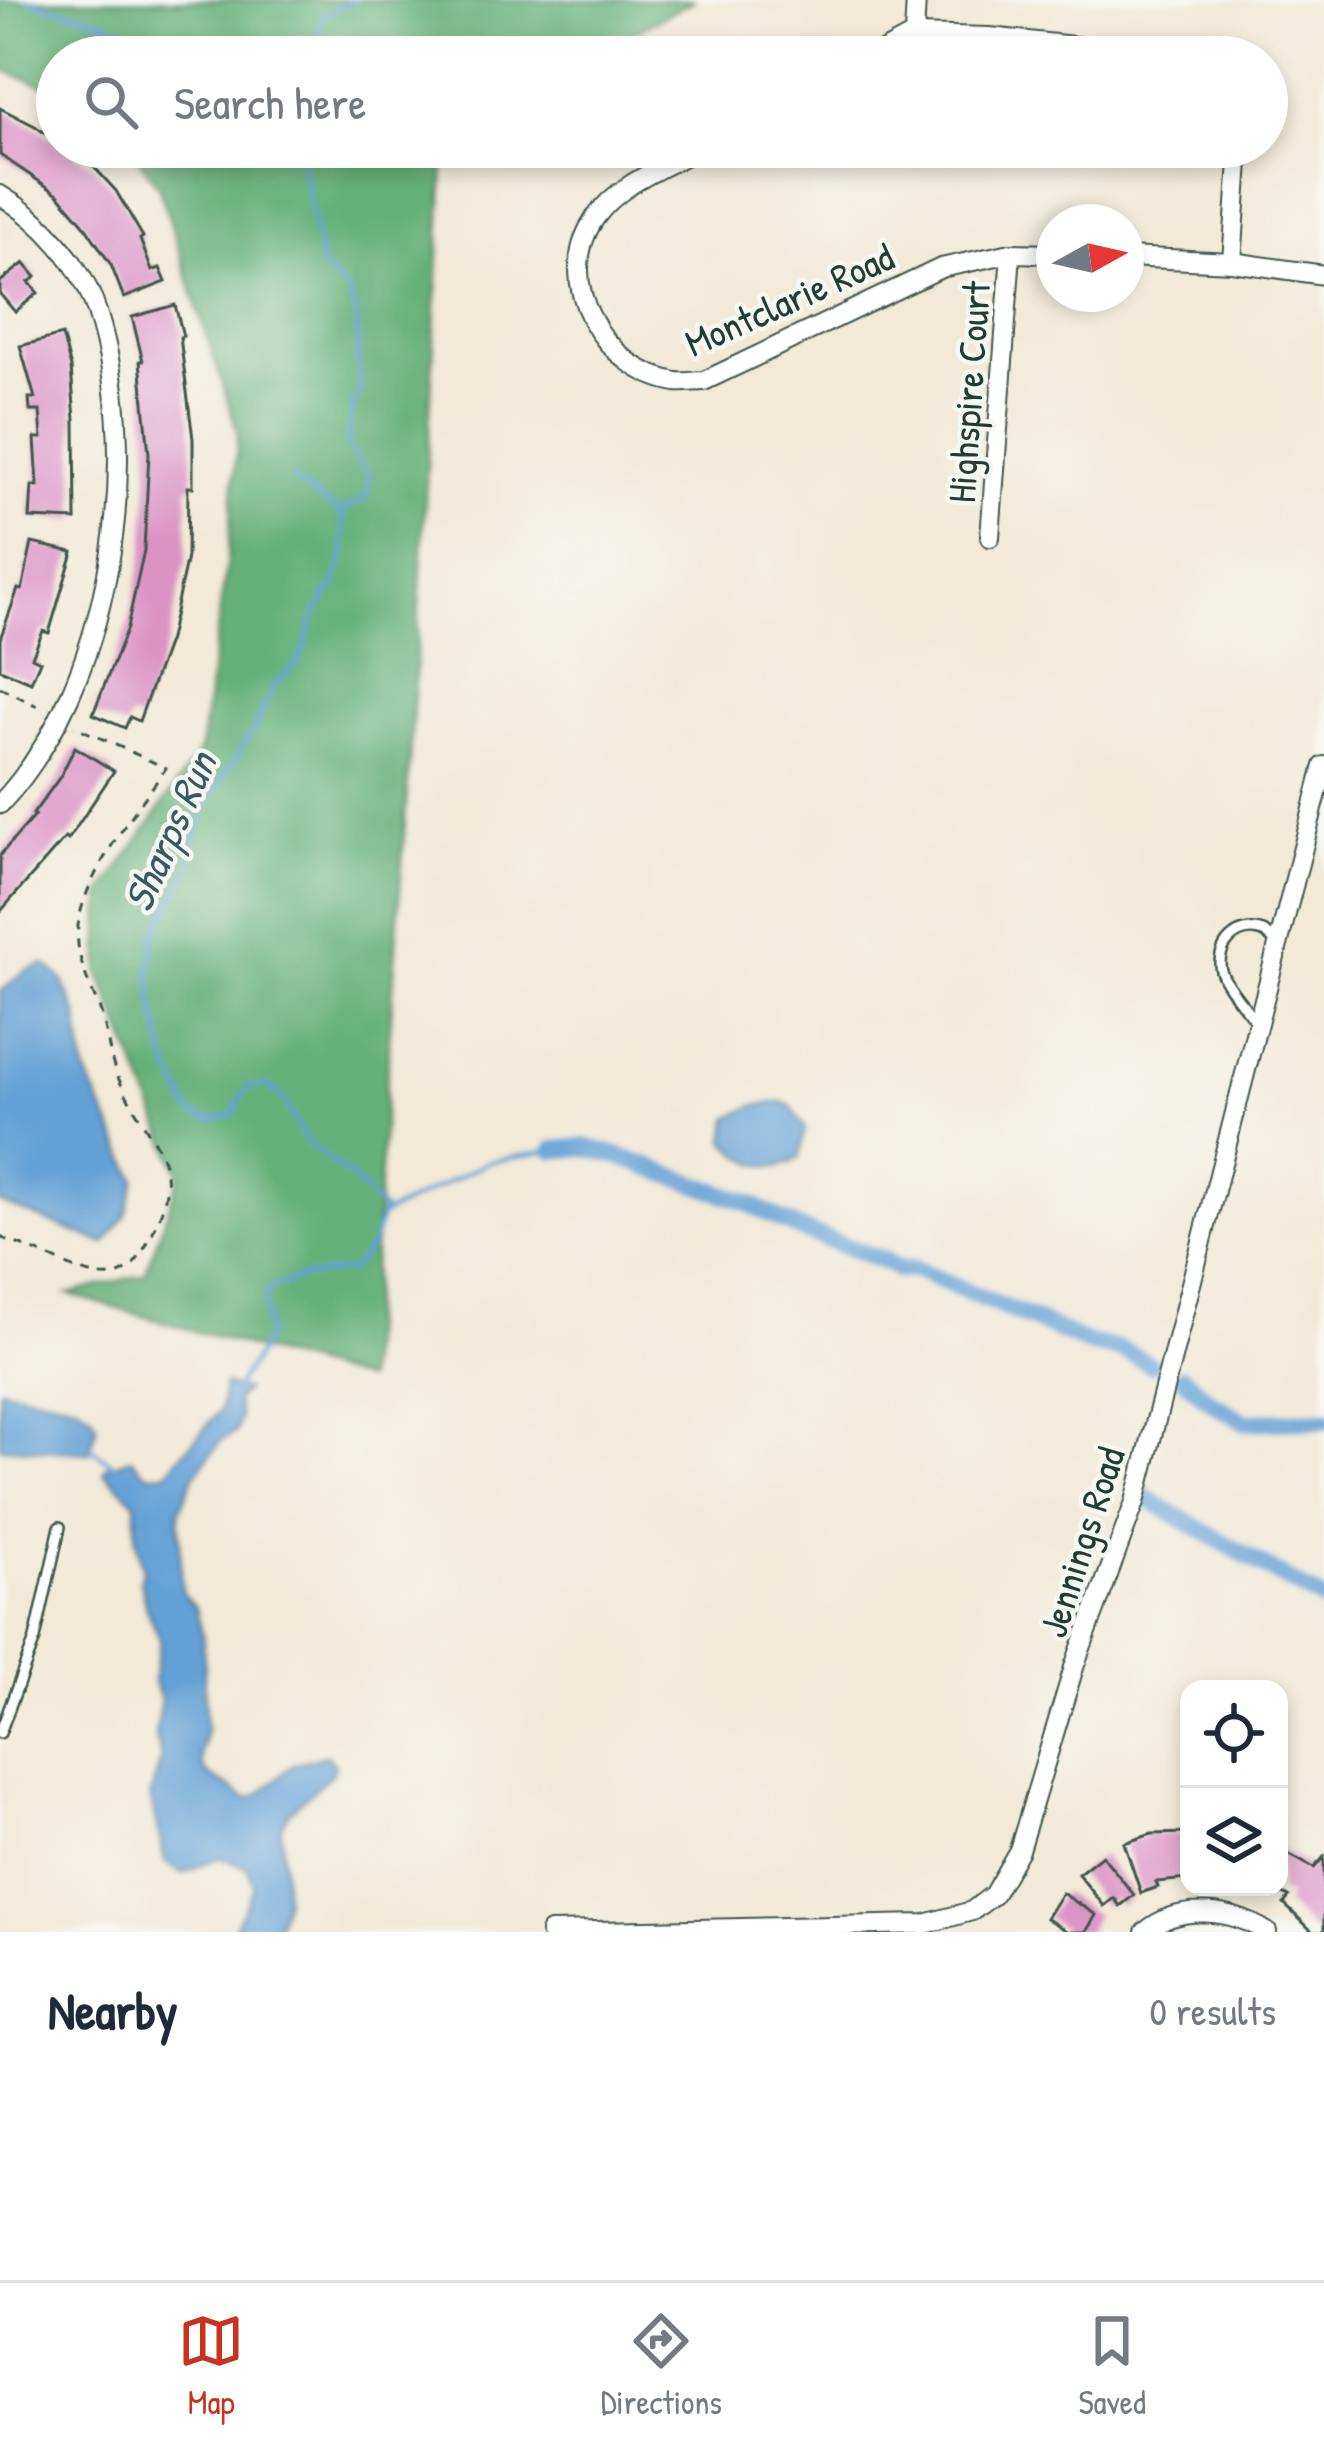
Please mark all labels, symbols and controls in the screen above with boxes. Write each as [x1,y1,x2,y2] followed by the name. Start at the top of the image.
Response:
[36,36,1288,168] search box
[78,69,144,135] icon: search
[174,72,366,133] text: Search here
[1036,204,1144,312] north arrow
[676,229,902,369] street label: Montclarie Road
[934,279,1002,504] street label: Highspire Court
[109,740,231,920] water label: Sharps Run
[1025,1440,1137,1644] street label: Jennings Road
[1180,1680,1288,1896] map controls
[1180,1680,1288,1788] button: locate
[1180,1788,1288,1896] button: layers
[48,1976,178,2045] text: Nearby
[1150,1984,1276,2037] text: 0 results
[178,2308,244,2424] tab: Map
[601,2308,722,2424] tab: Directions
[1078,2308,1146,2424] tab: Saved

